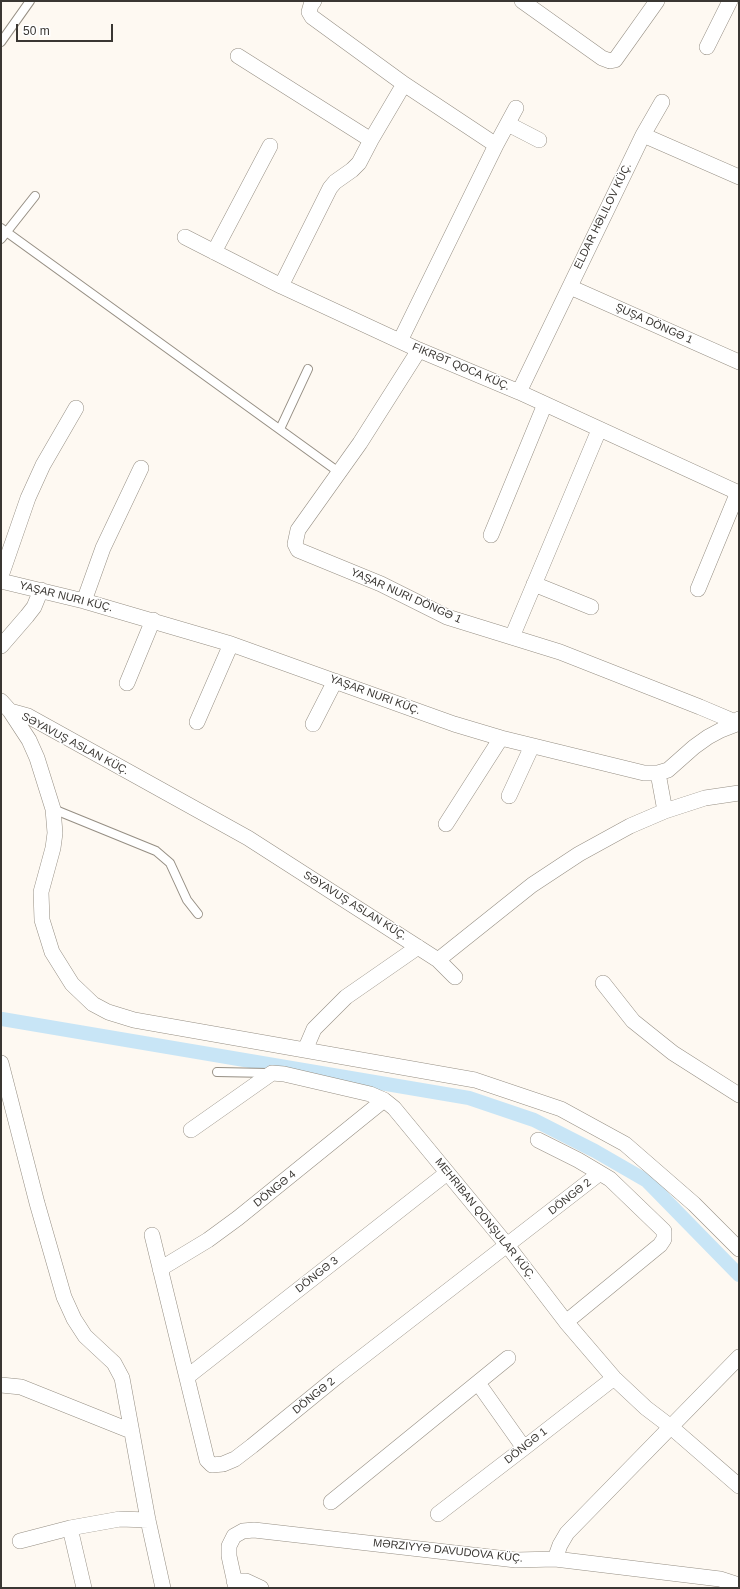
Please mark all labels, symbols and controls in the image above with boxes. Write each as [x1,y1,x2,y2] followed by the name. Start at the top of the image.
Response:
[18,16,115,42] scale bar
[23,24,50,38] text: 50 m
[572,161,634,271] street label: ELDAR HƏLILOV KÜÇ.
[613,301,695,347] street label: ŞUŞA DÖNGƏ 1
[410,340,512,394] street label: FIKRƏT QOCA KÜÇ.
[349,566,463,626] street label: YAŞAR NURI DÖNGƏ 1
[18,579,114,615] street label: YAŞAR NURI KÜÇ.
[328,672,422,718] street label: YAŞAR NURI KÜÇ.
[19,710,131,778] street label: SƏYAVUŞ ASLAN KÜÇ.
[301,869,409,943] street label: SƏYAVUŞ ASLAN KÜÇ.
[432,1156,538,1282] street label: MEHRIBAN QONŞULAR KÜÇ.
[251,1168,299,1210] street label: DÖNGƏ 4
[546,1176,594,1218] street label: DÖNGƏ 2
[293,1254,341,1296] street label: DÖNGƏ 3
[290,1375,338,1417] street label: DÖNGƏ 2
[502,1425,550,1467] street label: DÖNGƏ 1
[372,1537,524,1565] street label: MƏRZIYYƏ DAVUDOVA KÜÇ.

